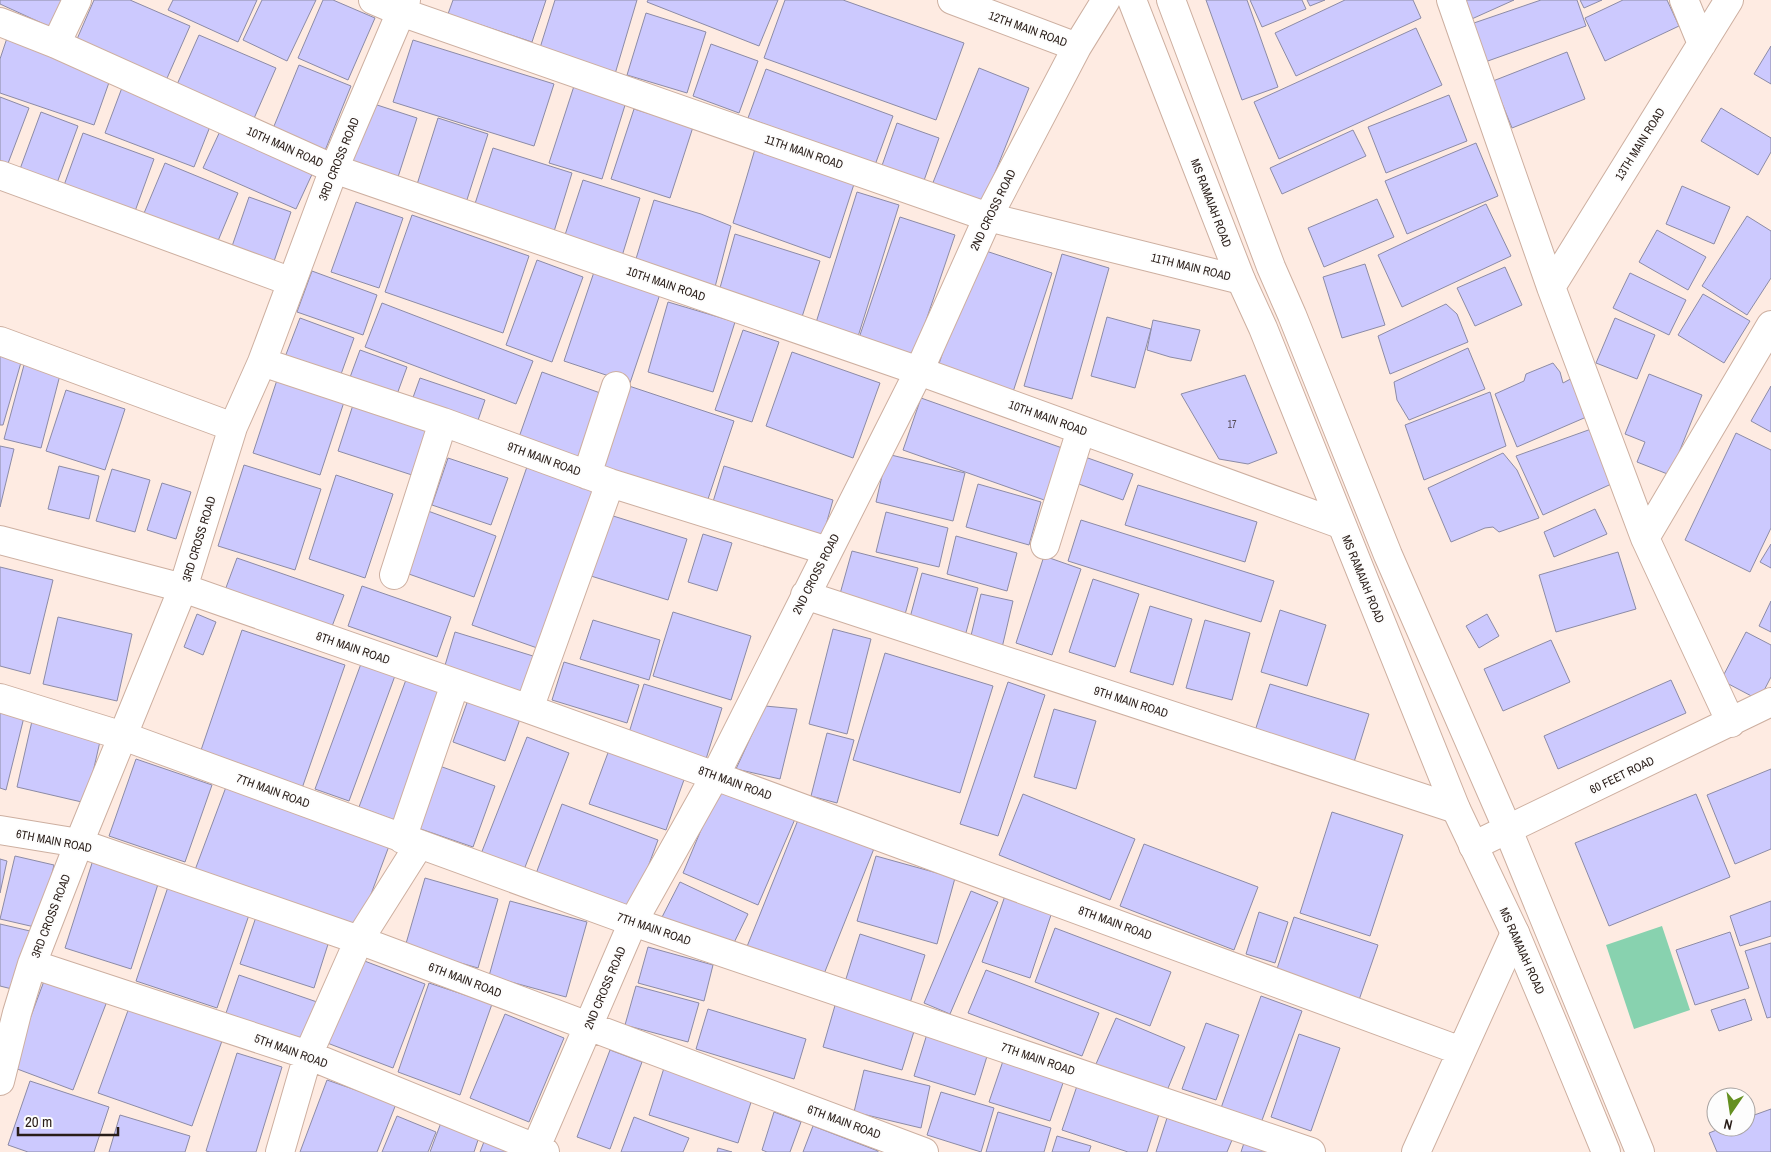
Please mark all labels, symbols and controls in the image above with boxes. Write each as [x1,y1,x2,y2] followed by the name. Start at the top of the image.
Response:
[986,7,1070,51] street label: 12TH MAIN ROAD
[1611,105,1669,183] street label: 13TH MAIN ROAD
[315,115,363,203] street label: 3RD CROSS ROAD
[244,123,326,171] street label: 10TH MAIN ROAD
[763,131,845,173] street label: 11TH MAIN ROAD
[1187,156,1235,250] street label: MS RAMAIAH ROAD
[966,167,1020,253] street label: 2ND CROSS ROAD
[1149,249,1233,285] street label: 11TH MAIN ROAD
[624,263,708,305] street label: 10TH MAIN ROAD
[1006,396,1090,440] street label: 10TH MAIN ROAD
[1227,418,1237,431] house number: 17
[505,438,583,480] street label: 9TH MAIN ROAD
[178,494,220,584] street label: 3RD CROSS ROAD
[789,531,843,617] street label: 2ND CROSS ROAD
[1338,533,1388,625] street label: MS RAMAIAH ROAD
[314,628,392,668] street label: 8TH MAIN ROAD
[1092,682,1170,722] street label: 9TH MAIN ROAD
[1587,753,1657,797] street label: 60 FEET ROAD
[696,762,774,804] street label: 8TH MAIN ROAD
[234,770,312,812] street label: 7TH MAIN ROAD
[15,826,93,856] street label: 6TH MAIN ROAD
[28,872,74,960] street label: 3RD CROSS ROAD
[1076,902,1154,944] street label: 8TH MAIN ROAD
[1496,905,1548,997] street label: MS RAMAIAH ROAD
[615,909,693,949] street label: 7TH MAIN ROAD
[580,944,630,1032] street label: 2ND CROSS ROAD
[426,959,504,1001] street label: 6TH MAIN ROAD
[252,1030,330,1072] street label: 5TH MAIN ROAD
[999,1039,1077,1079] street label: 7TH MAIN ROAD
[1706,1087,1756,1137] north arrow
[805,1101,883,1143] street label: 6TH MAIN ROAD
[18,1104,118,1136] scale bar
[25,1111,52,1132] text: 20 m
[1722,1115,1734,1134] text: N

